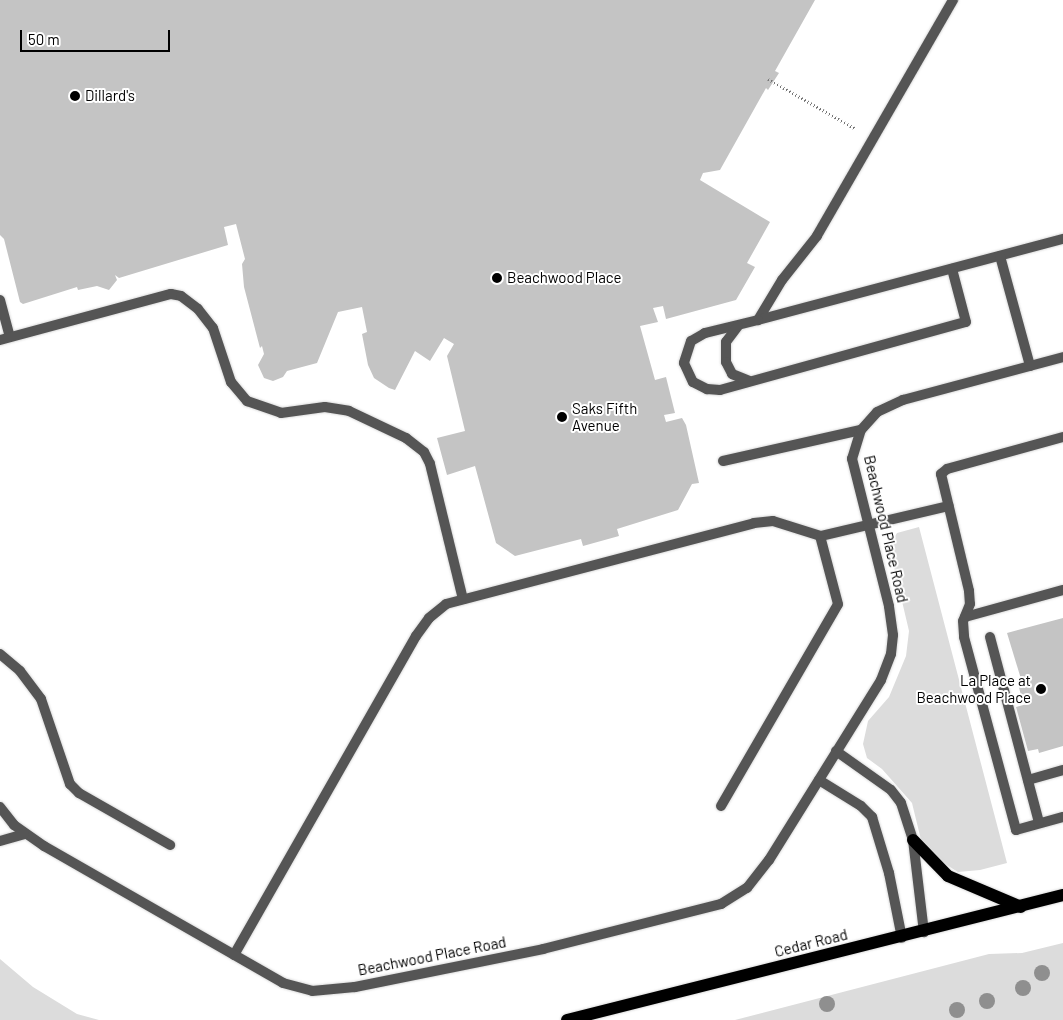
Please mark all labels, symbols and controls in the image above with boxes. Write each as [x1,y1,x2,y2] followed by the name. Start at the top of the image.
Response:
[22,20,172,52] scale bar
[28,30,60,48] text: 50 m
[85,87,135,105] place label: Dillard's
[69,90,81,102] marker: Dillard's
[507,269,622,287] place label: Beachwood Place
[491,272,503,284] marker: Beachwood Place
[572,399,637,434] place label: Saks Fifth Avenue
[556,411,568,423] marker: Saks Fifth Avenue
[860,454,912,604] street label: Beachwood Place Road
[916,671,1031,706] place label: La Place at Beachwood Place
[1035,683,1047,695] marker: La Place at Beachwood Place
[773,925,849,961] street label: Cedar Road
[356,933,508,979] street label: Beachwood Place Road

